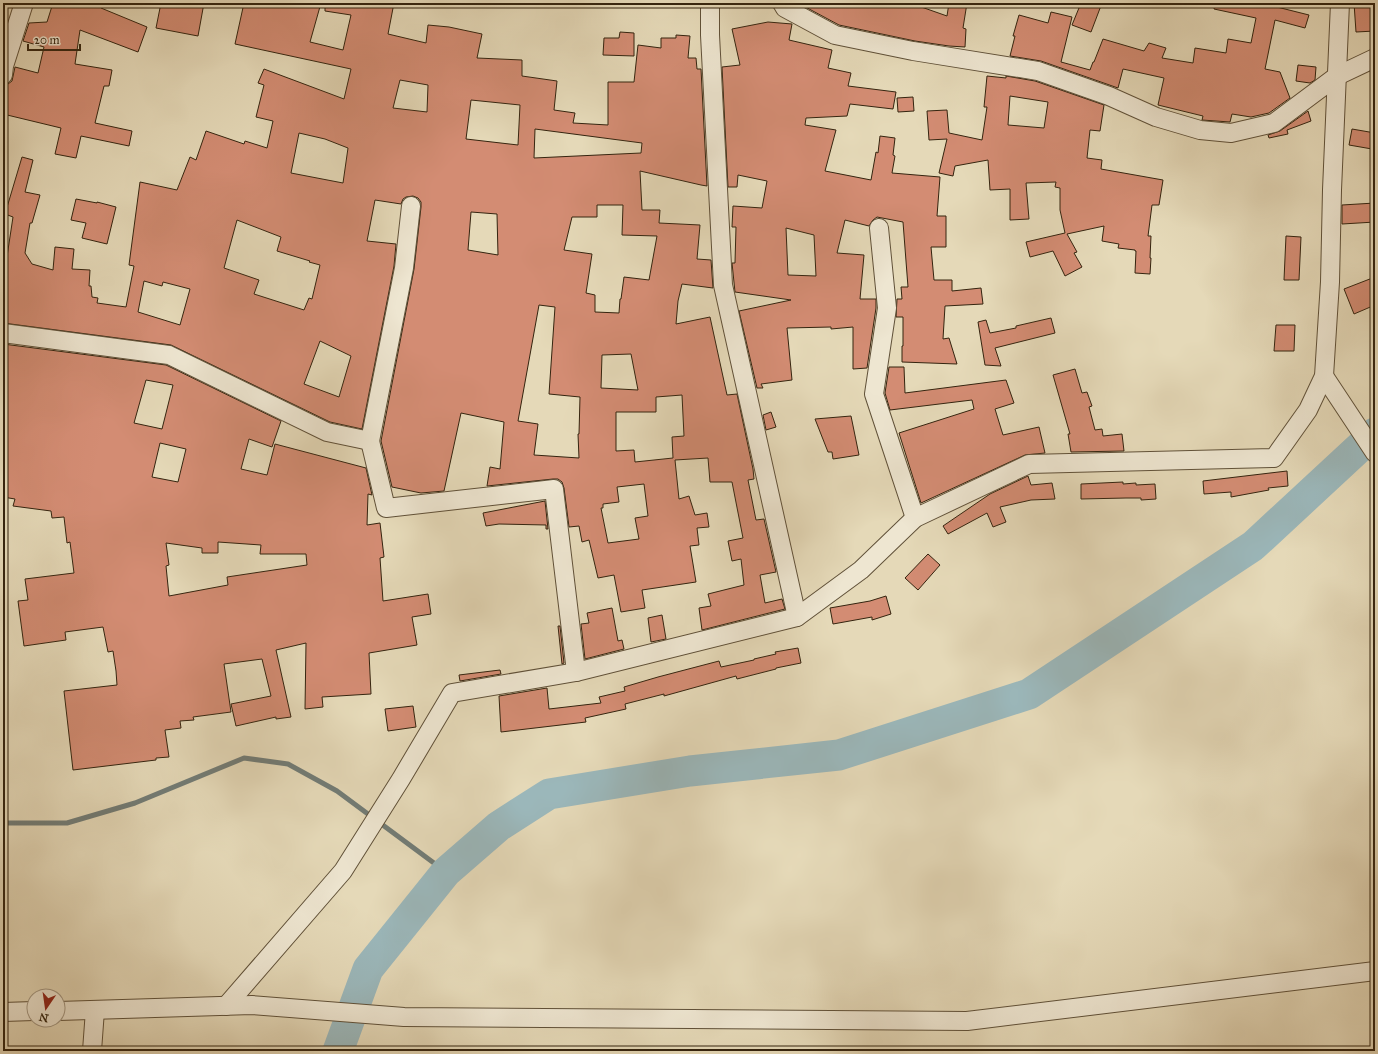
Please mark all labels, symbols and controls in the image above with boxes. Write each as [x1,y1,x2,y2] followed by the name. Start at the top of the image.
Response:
[28,26,80,52] scale bar
[34,33,60,47] text: 20 m
[26,988,66,1028] north arrow
[37,1010,50,1025] text: N

